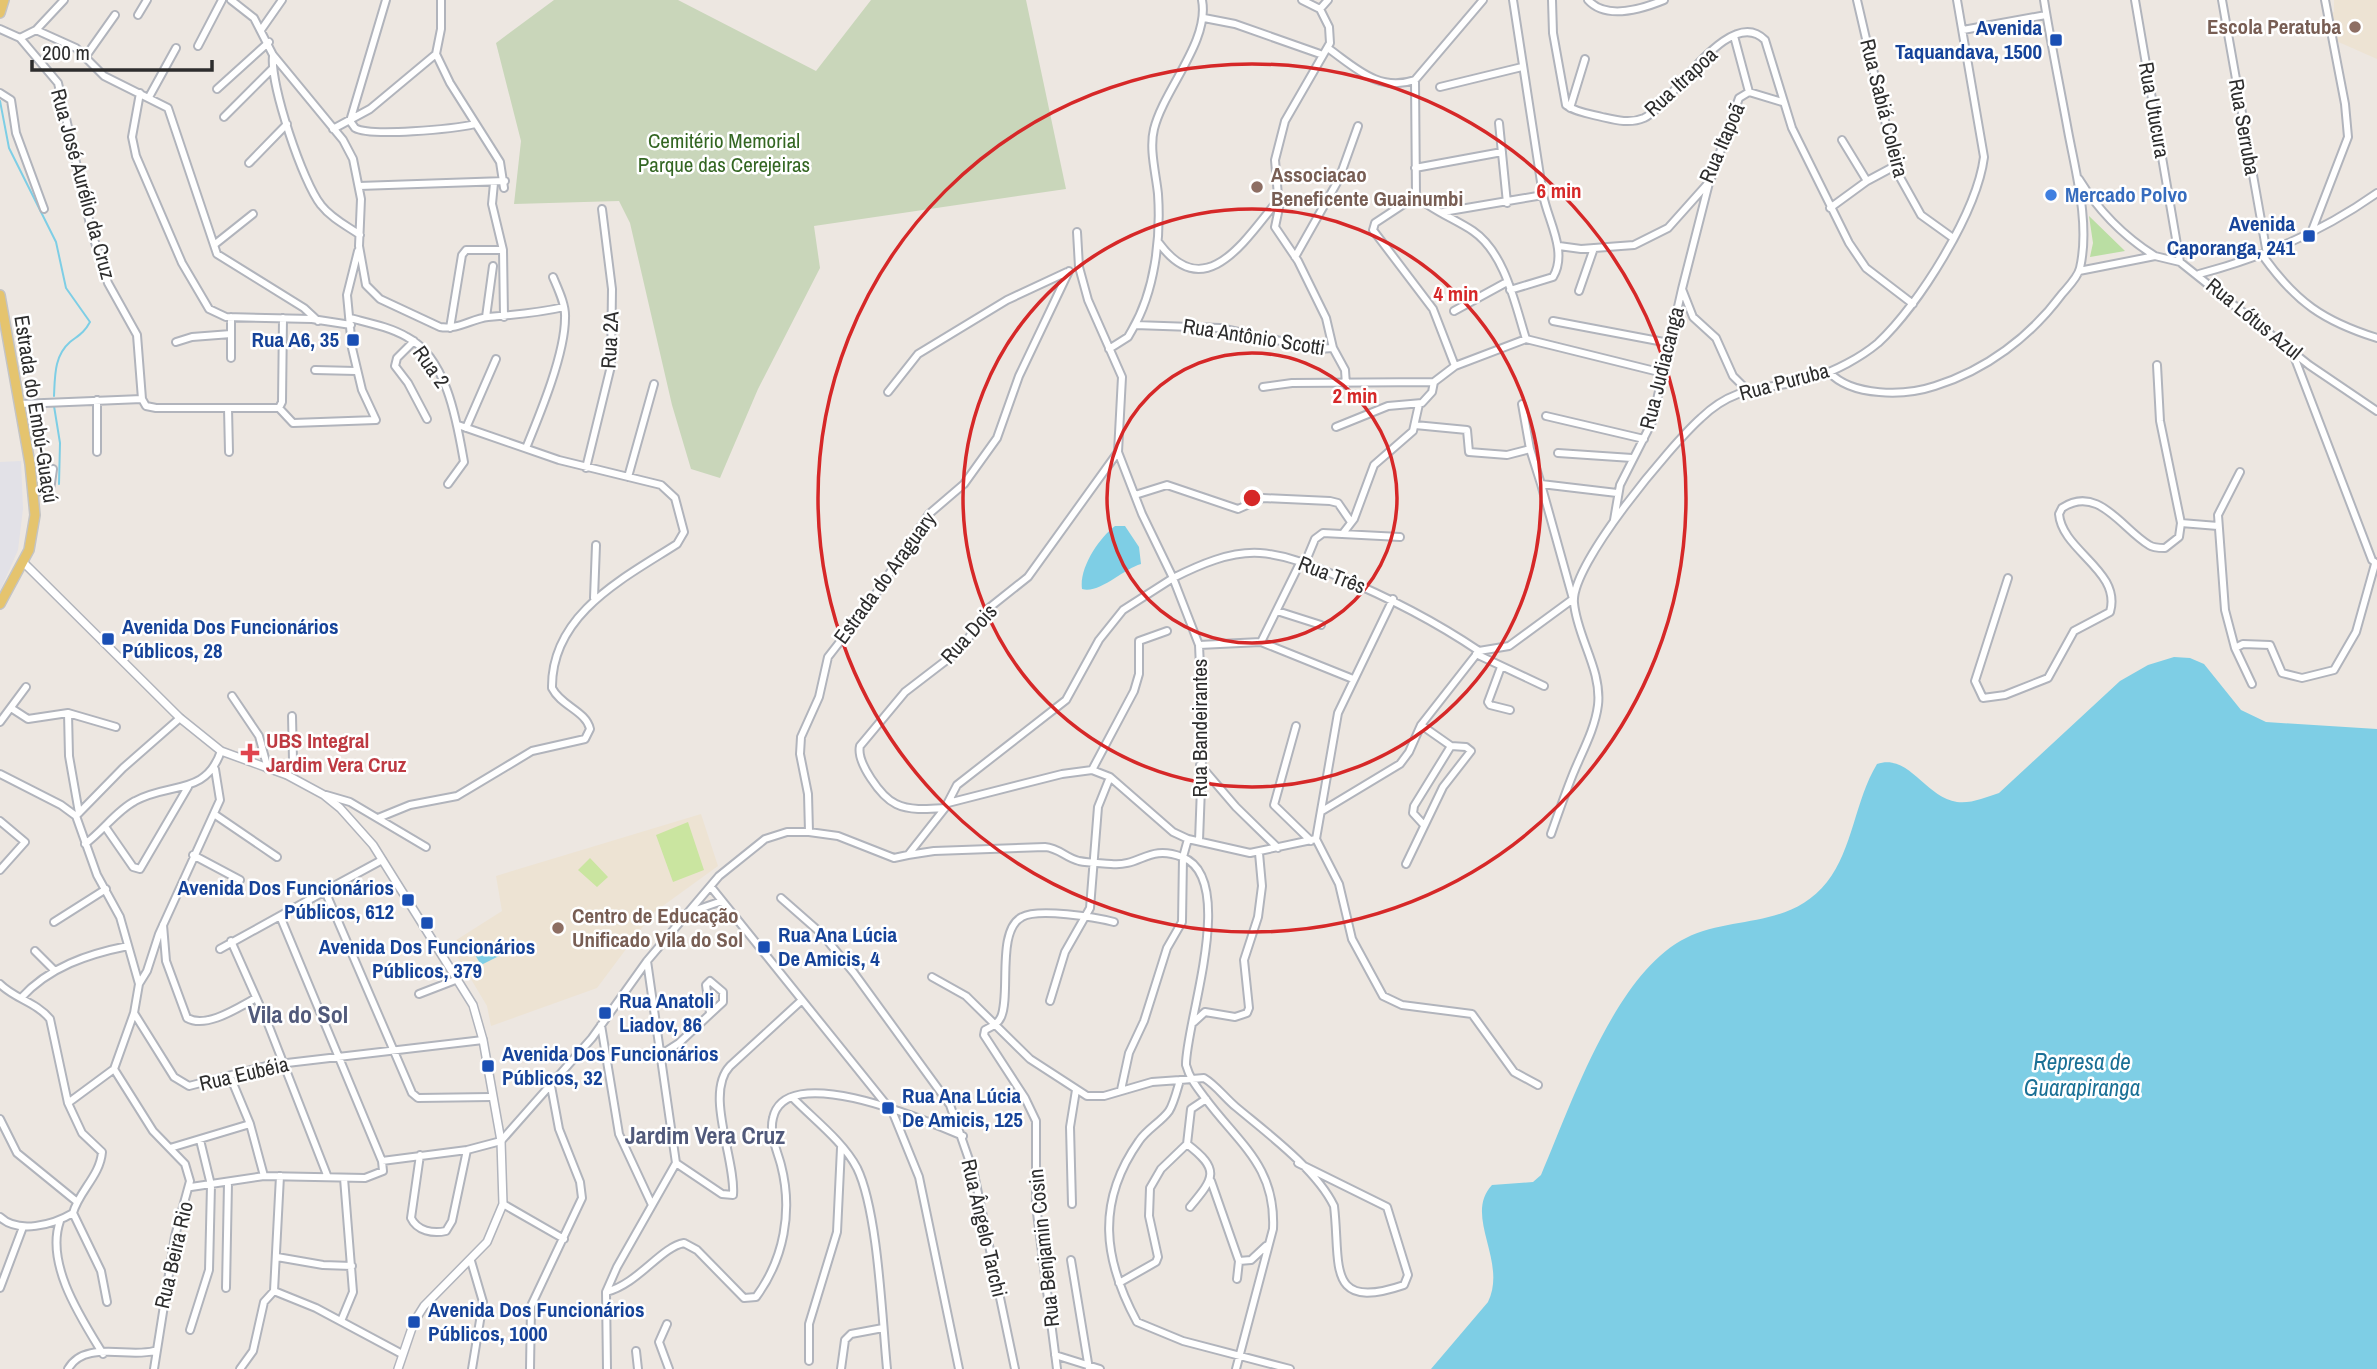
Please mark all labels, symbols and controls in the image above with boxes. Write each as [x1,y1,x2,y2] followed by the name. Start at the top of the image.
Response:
[2207,12,2341,41] place label: Escola Peratuba
[1895,13,2042,66] place label: Avenida Taquandava, 1500
[2347,19,2363,35] marker: Escola Peratuba
[32,28,212,72] scale bar
[2048,32,2064,48] marker: Avenida Taquandava, 1500
[1853,36,1916,181] street label: Rua Sabiá Coleira
[42,38,90,67] text: 200 m
[1638,40,1724,123] street label: Rua Itrapoa
[2132,60,2177,160] street label: Rua Utucura
[2222,76,2267,178] street label: Rua Serruba
[44,85,123,283] street label: Rua José Aurélio da Cruz
[1692,98,1752,187] street label: Rua Itapoã
[638,126,810,179] park label: Cemitério Memorial Parque das Cerejeiras
[1271,160,1463,213] place label: Associacao Beneficente Guainumbi
[1537,176,1581,205] text: 6 min
[1249,179,1265,195] marker: Associacao Beneficente Guainumbi
[2065,180,2188,209] place label: Mercado Polvo
[2043,187,2059,203] marker: Mercado Polvo
[2167,209,2295,262] place label: Avenida Caporanga, 241
[2301,228,2317,244] marker: Avenida Caporanga, 241
[2200,271,2308,366] street label: Rua Lótus Azul
[1434,279,1478,308] text: 4 min
[1632,303,1691,432] street label: Rua Judiacanga
[594,310,626,369] street label: Rua 2A
[1181,311,1327,362] street label: Rua Antônio Scotti
[7,313,66,505] street label: Estrada do Embú-Guaçú
[252,325,339,354] place label: Rua A6, 35
[345,332,361,348] marker: Rua A6, 35
[406,340,456,394] street label: Rua 2
[1736,356,1832,407] street label: Rua Puruba
[1333,381,1377,410] text: 2 min
[1240,486,1264,510] centre of rings
[827,505,943,650] street label: Estrada do Araguary
[1294,548,1370,601] street label: Rua Três
[934,597,1003,670] street label: Rua Dois
[122,612,339,665] place label: Avenida Dos Funcionários Públicos, 28
[100,631,116,647] marker: Avenida Dos Funcionários Públicos, 28
[1185,659,1214,797] street label: Rua Bandeirantes
[266,726,407,779] place label: UBS Integral Jardim Vera Cruz
[240,743,260,763] marker: UBS Integral Jardim Vera Cruz
[177,873,394,926] place label: Avenida Dos Funcionários Públicos, 612
[400,892,416,908] marker: Avenida Dos Funcionários Públicos, 612
[572,901,743,954] place label: Centro de Educação Unificado Vila do Sol
[419,915,435,931] marker: Avenida Dos Funcionários Públicos, 379
[550,920,566,936] marker: Centro de Educação Unificado Vila do Sol
[778,920,897,973] place label: Rua Ana Lúcia De Amicis, 4
[319,932,535,985] place label: Avenida Dos Funcionários Públicos, 379
[756,939,772,955] marker: Rua Ana Lúcia De Amicis, 4
[619,986,714,1039] place label: Rua Anatoli Liadov, 86
[248,998,348,1030] district label: Vila do Sol
[597,1005,613,1021] marker: Rua Anatoli Liadov, 86
[502,1039,719,1092] place label: Avenida Dos Funcionários Públicos, 32
[2024,1046,2140,1103] water label: Represa de Guarapiranga
[196,1049,292,1098] street label: Rua Eubéia
[480,1058,496,1074] marker: Avenida Dos Funcionários Públicos, 32
[902,1081,1023,1134] place label: Rua Ana Lúcia De Amicis, 125
[880,1100,896,1116] marker: Rua Ana Lúcia De Amicis, 125
[625,1119,785,1151] district label: Jardim Vera Cruz
[955,1156,1014,1300] street label: Rua Ângelo Tarchi
[1021,1168,1066,1329] street label: Rua Benjamin Cosin
[147,1198,200,1311] street label: Rua Beira Rio
[428,1295,645,1348] place label: Avenida Dos Funcionários Públicos, 1000
[406,1314,422,1330] marker: Avenida Dos Funcionários Públicos, 1000

